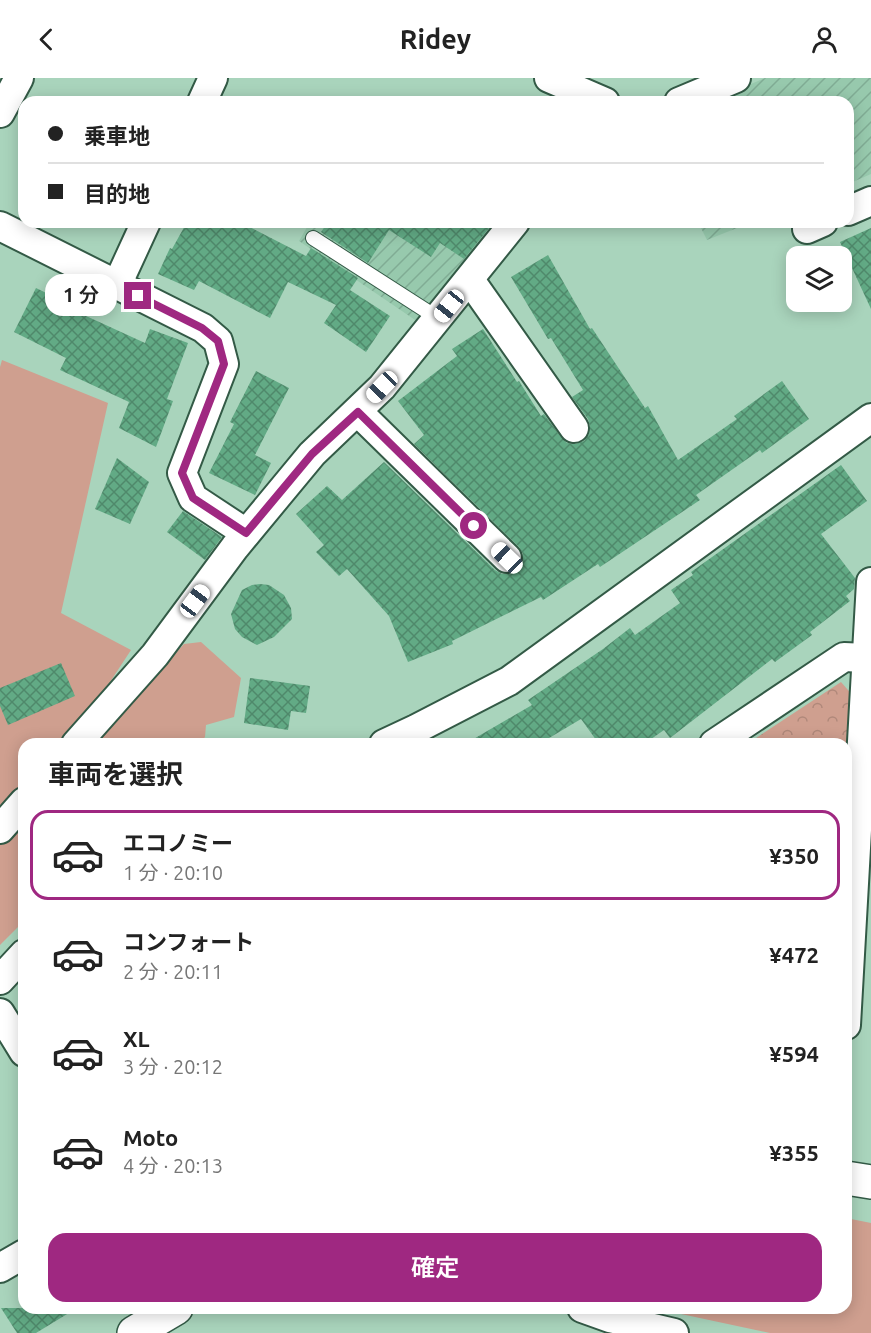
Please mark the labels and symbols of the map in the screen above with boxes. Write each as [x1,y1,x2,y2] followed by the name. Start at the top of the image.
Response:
[45,275,117,317] callout: 1 分
[124,282,151,309] route end
[431,286,467,326] car
[363,368,401,406] car
[460,512,487,539] route start
[488,539,526,577] car
[177,581,213,621] car

